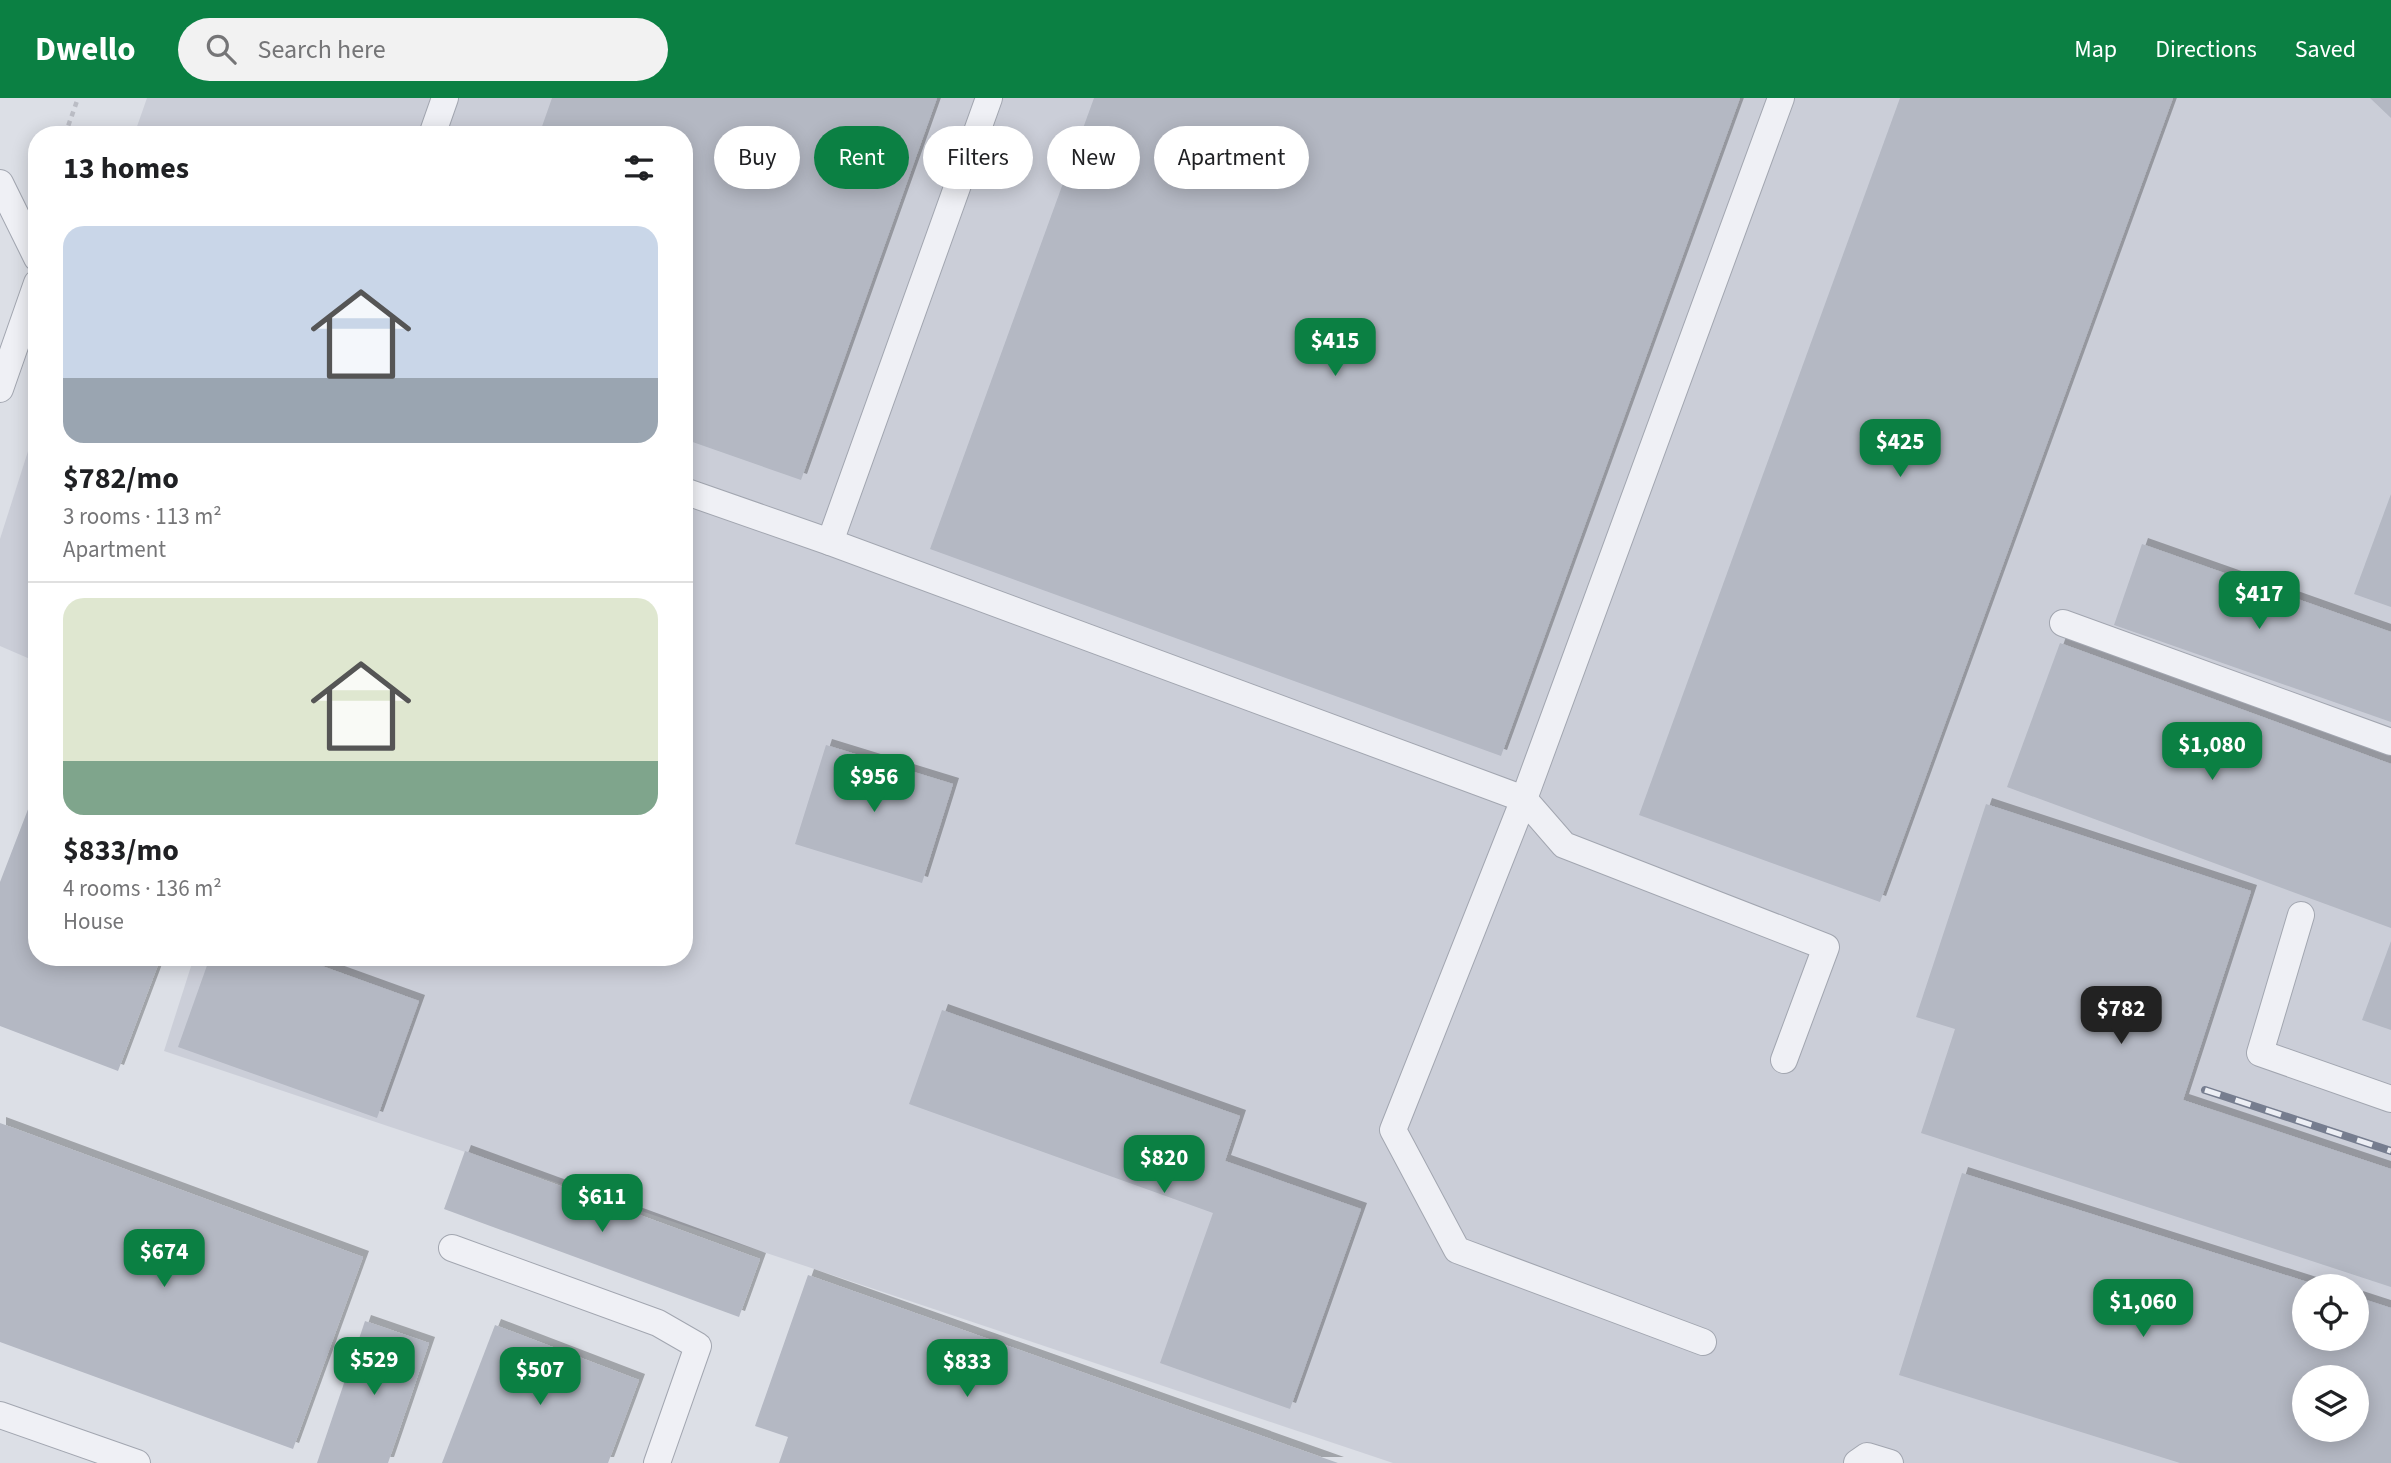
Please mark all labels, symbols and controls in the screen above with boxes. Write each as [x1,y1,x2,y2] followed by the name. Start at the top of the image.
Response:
[178,18,668,81] search box
[35,26,136,73] text: Dwello
[202,30,240,68] icon: search
[258,31,386,68] text: Search here
[2074,32,2117,67] text: Map
[2155,32,2257,67] text: Directions
[2295,32,2356,67] text: Saved
[714,126,800,189] chip: Buy
[814,126,909,189] chip: Rent
[923,126,1033,189] chip: Filters
[1047,126,1140,189] chip: New
[1154,126,1309,189] chip: Apartment
[63,147,189,190] text: 13 homes
[620,149,658,187] icon: filters
[298,271,424,397] icon: home
[1294,318,1376,378] pin: $415
[1311,324,1359,357] text: $415
[1859,420,1941,479] pin: $425
[1876,425,1924,458] text: $425
[63,457,179,500] text: $782/mo
[63,500,222,533] text: 3 rooms · 113 m²
[63,533,166,566] text: Apartment
[2218,572,2300,631] pin: $417
[2235,577,2283,610] text: $417
[298,643,424,769] icon: home
[2155,722,2269,782] pin: $1,080
[2178,728,2246,761] text: $1,080
[833,754,915,814] pin: $956
[850,760,898,793] text: $956
[63,829,179,872] text: $833/mo
[63,872,222,905] text: 4 rooms · 136 m²
[63,905,124,938] text: House
[2080,986,2162,1046] pin: $782
[2097,992,2145,1025] text: $782
[1123,1136,1205,1195] pin: $820
[1140,1141,1188,1174] text: $820
[561,1174,643,1234] pin: $611
[578,1180,626,1213] text: $611
[123,1230,205,1289] pin: $674
[140,1235,188,1268] text: $674
[2292,1274,2369,1442] map controls
[2292,1274,2369,1351] button: locate
[2086,1280,2200,1339] pin: $1,060
[2109,1285,2177,1318] text: $1,060
[333,1338,415,1397] pin: $529
[926,1340,1008,1399] pin: $833
[350,1343,398,1376] text: $529
[943,1345,991,1378] text: $833
[499,1348,581,1407] pin: $507
[516,1353,564,1386] text: $507
[2292,1365,2369,1442] button: layers

